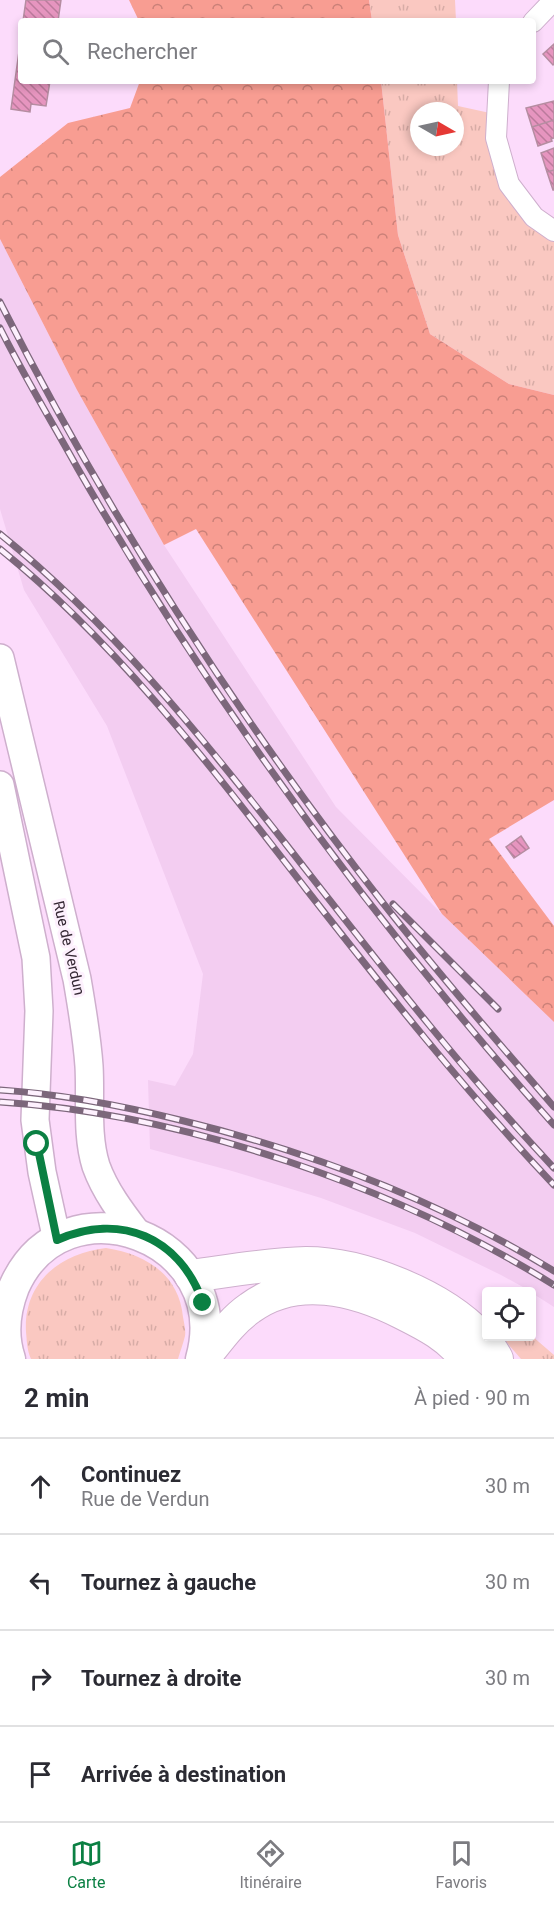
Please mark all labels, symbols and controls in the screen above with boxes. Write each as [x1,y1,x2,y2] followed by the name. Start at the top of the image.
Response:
[18,18,536,84] search box
[39,35,72,68] icon: search
[87,39,198,64] text: Rechercher
[410,102,464,156] north arrow
[49,899,89,997] street label: Rue de Verdun
[23,1130,49,1156] route start
[482,1287,536,1341] map controls
[482,1287,536,1341] button: locate
[189,1289,215,1315] route end
[24,1383,89,1413] text: 2 min
[414,1386,530,1410] text: À pied · 90 m
[81,1462,181,1487] text: Continuez
[24,1470,57,1503] icon: ahead
[485,1474,530,1498] text: 30 m
[81,1487,210,1511] text: Rue de Verdun
[24,1566,57,1599] icon: left
[81,1570,256,1595] text: Tournez à gauche
[485,1570,530,1594] text: 30 m
[24,1662,57,1695] icon: right
[81,1666,241,1691] text: Tournez à droite
[485,1666,530,1690] text: 30 m
[24,1758,57,1791] icon: arrive
[81,1762,286,1787] text: Arrivée à destination
[67,1837,106,1892] tab: Carte
[239,1837,302,1892] tab: Itinéraire
[436,1837,487,1892] tab: Favoris

